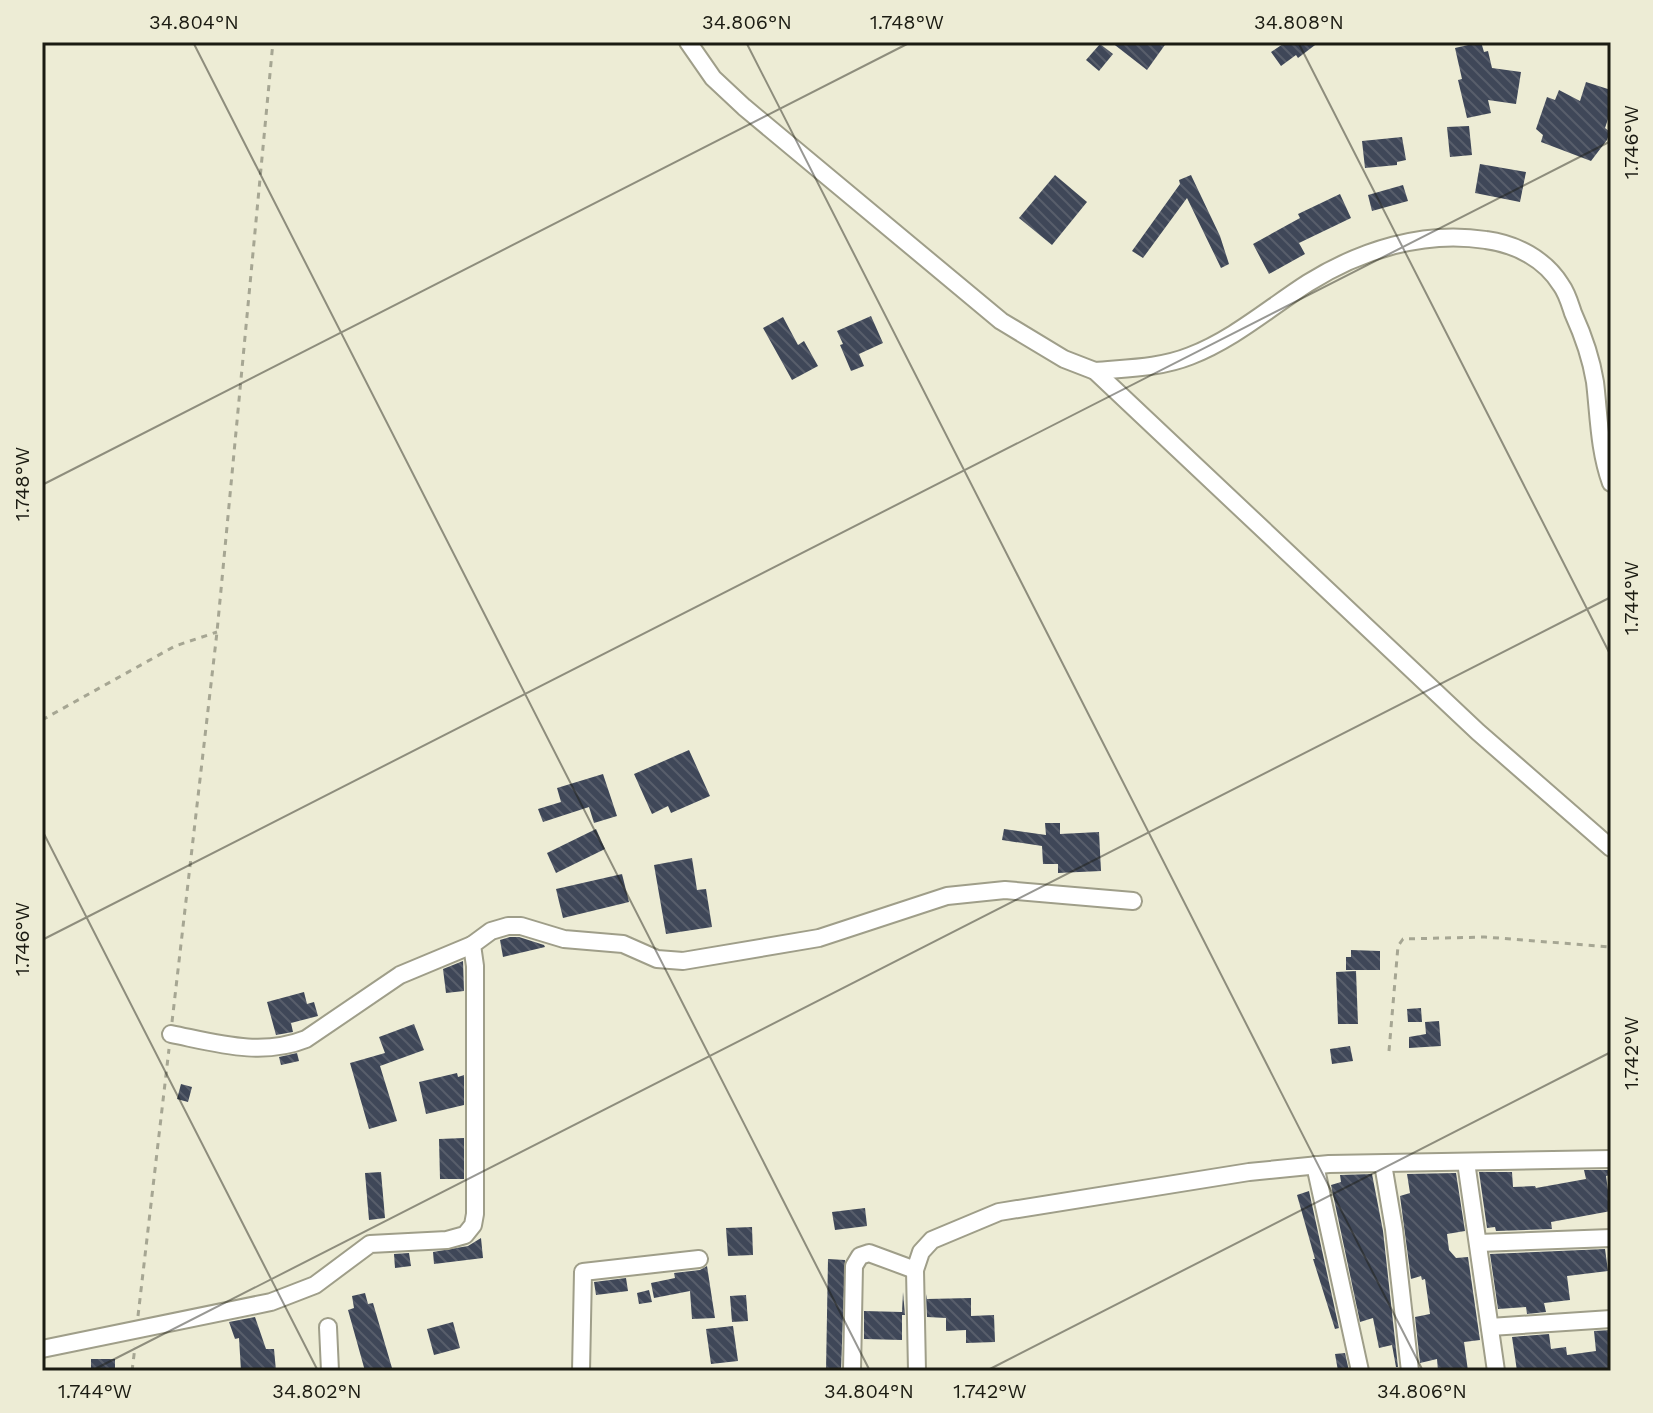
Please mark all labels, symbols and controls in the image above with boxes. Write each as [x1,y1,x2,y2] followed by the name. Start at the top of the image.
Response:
[149,10,239,34] text: 34.804°N
[702,10,792,34] text: 34.806°N
[870,10,944,34] text: 1.748°W
[1254,10,1344,34] text: 34.808°N
[1619,105,1643,179] text: 1.746°W
[10,447,34,521] text: 1.748°W
[1619,561,1643,635] text: 1.744°W
[10,902,34,976] text: 1.746°W
[1619,1016,1643,1090] text: 1.742°W
[58,1379,132,1403] text: 1.744°W
[272,1379,362,1403] text: 34.802°N
[824,1379,914,1403] text: 34.804°N
[953,1379,1027,1403] text: 1.742°W
[1377,1379,1467,1403] text: 34.806°N

